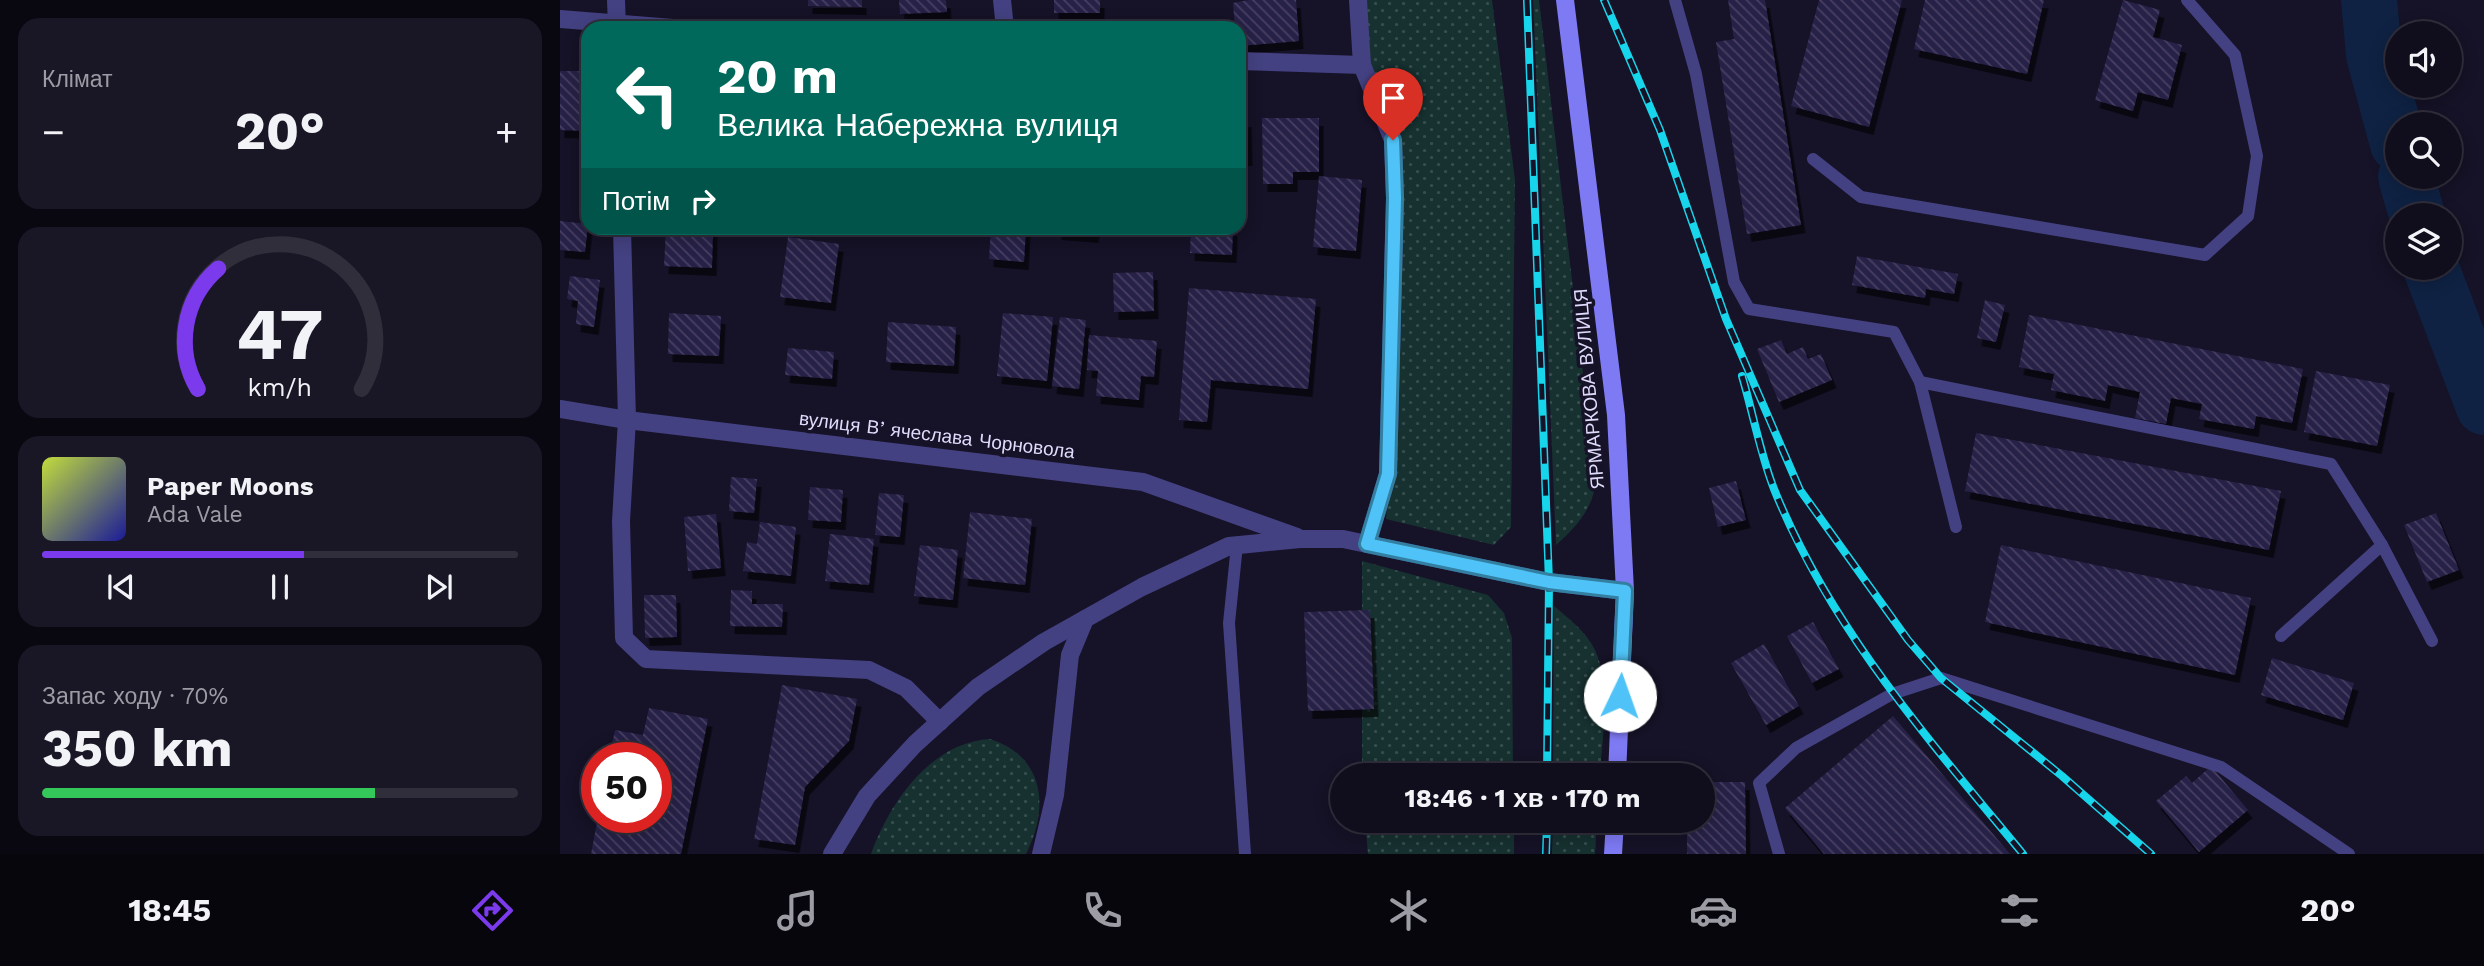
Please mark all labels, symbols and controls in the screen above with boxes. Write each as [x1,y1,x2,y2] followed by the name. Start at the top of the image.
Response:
[2385,21,2462,280] map controls
[2385,21,2462,98] button: sound
[717,47,838,105] text: 20 m
[602,49,693,140] icon: left
[42,66,113,93] text: Клімат
[1363,68,1423,140] pin
[1374,79,1412,117] icon: arrive
[235,101,325,162] text: 20°
[717,106,1119,144] text: Велика Набережна вулиця
[42,110,65,154] text: −
[495,110,518,154] text: +
[2385,112,2462,189] button: search
[684,182,722,220] icon: right
[602,186,670,216] text: Потім
[2385,203,2462,280] button: layers
[1569,288,1609,490] street label: ЯРМАРКОВА ВУЛИЦЯ
[236,291,324,377] text: 47
[248,372,312,401] text: km/h
[798,407,1077,463] street label: вулиця Вʼячеслава Чорновола
[147,471,314,501] text: Paper Moons
[147,501,243,528] text: Ada Vale
[102,568,140,606] icon: previous
[261,568,299,606] icon: pause
[420,568,458,606] icon: next
[1583,659,1657,733] position arrow
[42,683,228,710] text: Запас ходу · 70%
[42,718,233,779] text: 350 km
[581,742,672,833] speed limit sign: 50
[1405,783,1640,813] text: 18:46 · 1 хв · 170 m
[468,886,517,935] icon: directions
[773,886,822,935] icon: music
[1078,886,1127,935] icon: phone
[1384,886,1433,935] icon: climate
[1689,886,1738,935] icon: car
[1995,886,2044,935] icon: filters
[128,891,211,929] text: 18:45
[2300,891,2356,929] text: 20°

